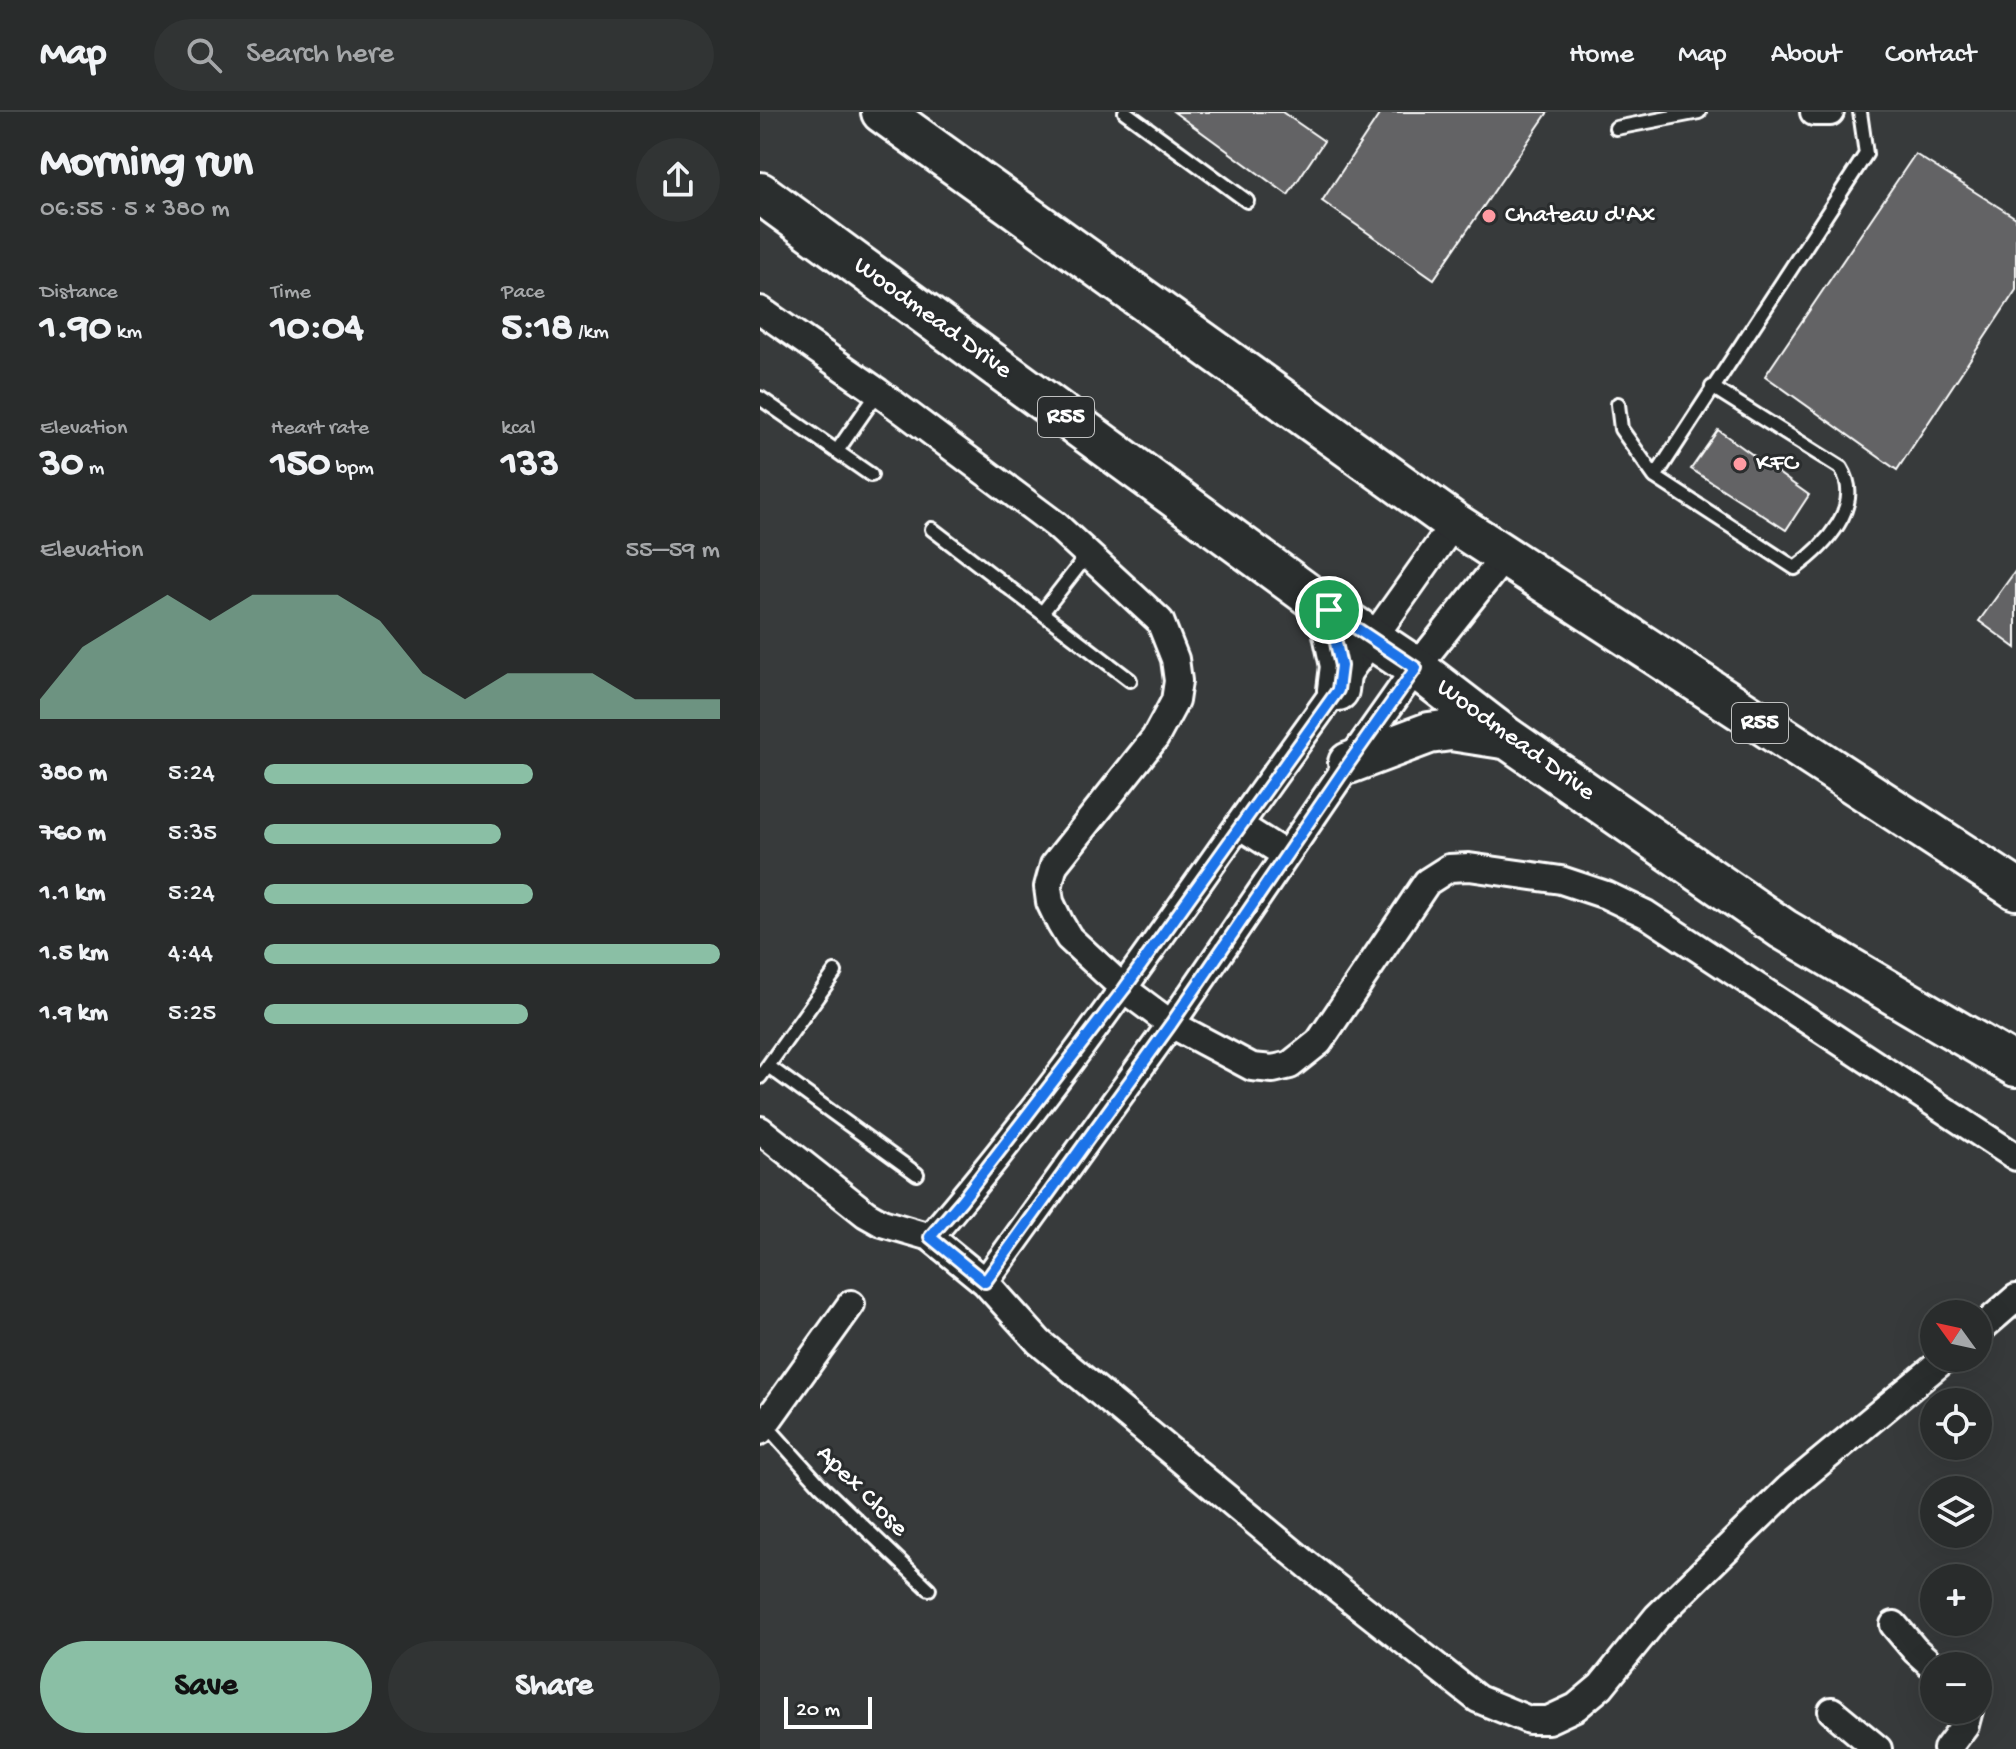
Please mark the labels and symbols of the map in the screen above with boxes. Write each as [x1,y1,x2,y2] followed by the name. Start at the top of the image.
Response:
[1505,201,1655,232] place label: Chateau d'Ax
[1480,207,1498,225] marker: Chateau d'Ax
[847,251,1018,387] street label: Woodmead Drive
[1038,397,1094,437] road number: R55
[1756,449,1800,480] place label: KFC
[1731,455,1749,473] marker: KFC
[1295,576,1363,644] pin
[1430,673,1601,809] street label: Woodmead Drive
[1732,703,1788,743] road number: R55
[1920,1300,1992,1372] north arrow
[808,1439,914,1545] street label: Apex Close
[784,1693,872,1729] scale bar

